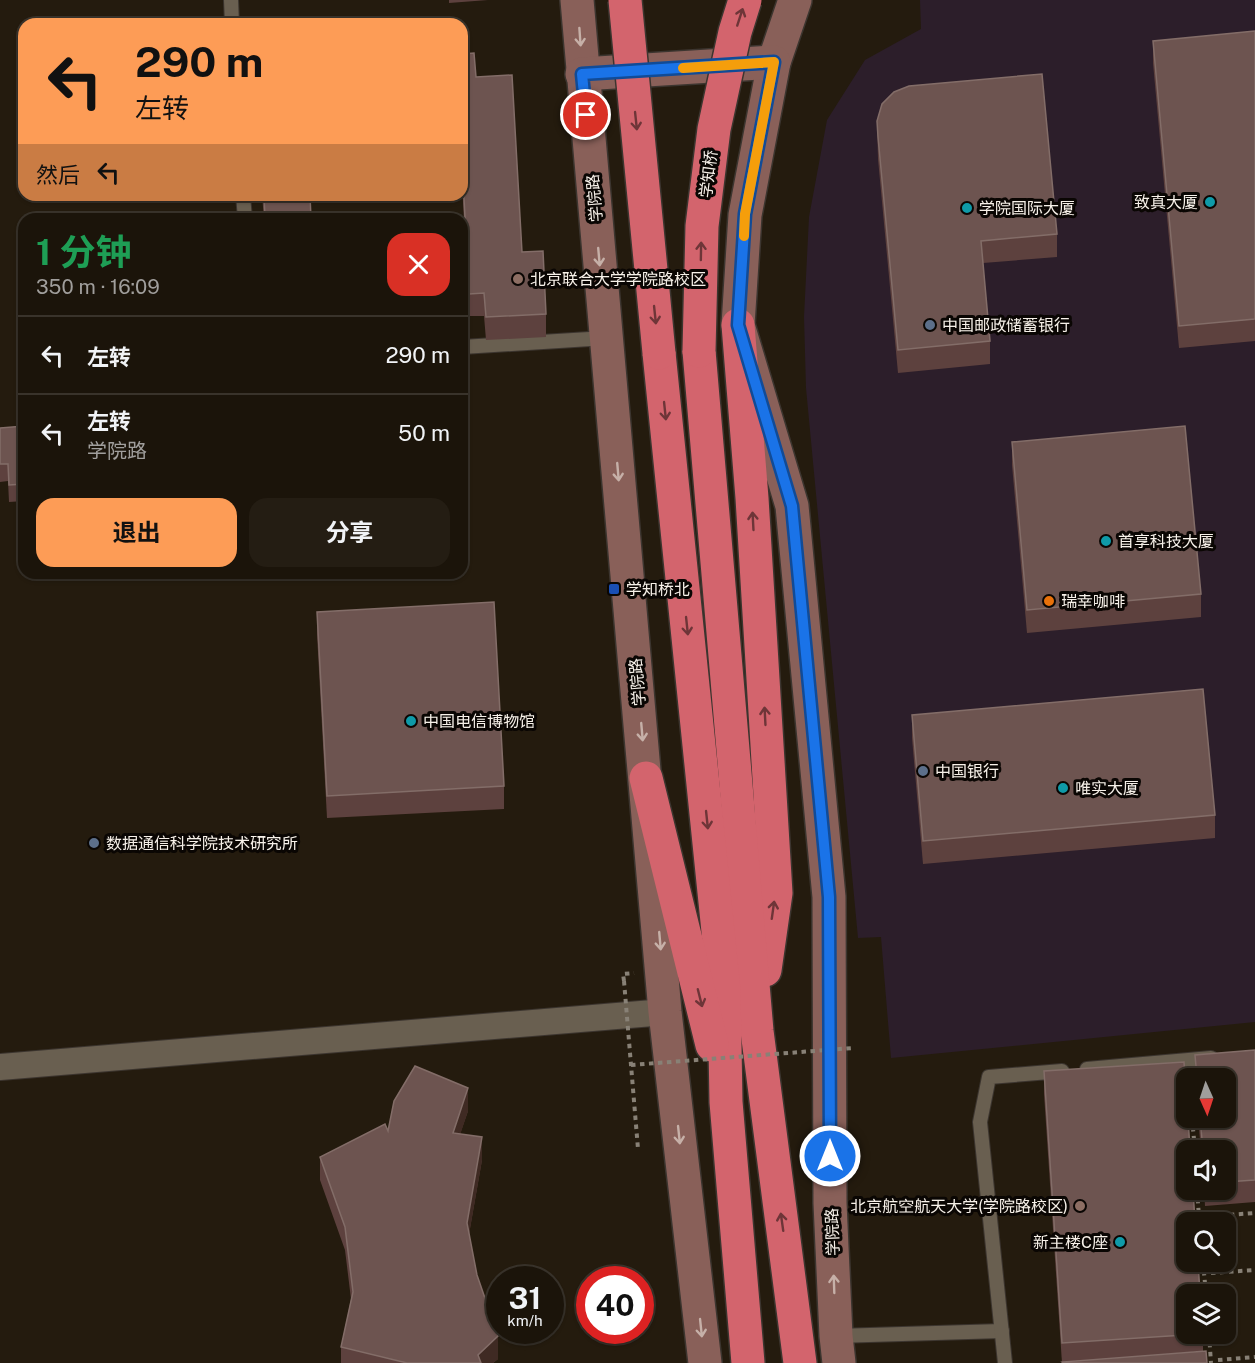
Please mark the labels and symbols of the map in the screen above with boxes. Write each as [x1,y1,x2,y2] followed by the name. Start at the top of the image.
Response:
[735,8,746,27] one-way arrow
[575,26,586,46] one-way arrow
[560,89,611,140] pin
[631,110,642,130] one-way arrow
[696,149,721,199] street label: 学知桥
[583,173,606,223] street label: 学院路
[1134,193,1198,212] place label: 致真大厦
[1203,195,1217,209] marker: 致真大厦
[979,199,1075,218] place label: 学院国际大厦
[960,201,974,215] marker: 学院国际大厦
[695,241,707,261] one-way arrow
[594,247,605,267] one-way arrow
[530,270,706,289] place label: 北京联合大学学院路校区
[511,272,525,286] marker: 北京联合大学学院路校区
[650,305,661,324] one-way arrow
[942,316,1070,335] place label: 中国邮政储蓄银行
[923,318,937,332] marker: 中国邮政储蓄银行
[660,401,671,421] one-way arrow
[613,462,624,482] one-way arrow
[748,512,759,532] one-way arrow
[1118,532,1214,551] place label: 首享科技大厦
[1099,534,1113,548] marker: 首享科技大厦
[626,580,690,599] place label: 学知桥北
[607,582,621,596] marker: 学知桥北
[1061,592,1125,611] place label: 瑞幸咖啡
[1042,594,1056,608] marker: 瑞幸咖啡
[682,616,693,636] one-way arrow
[626,657,649,707] street label: 学院路
[759,706,770,726] one-way arrow
[423,712,535,731] place label: 中国电信博物馆
[404,714,418,728] marker: 中国电信博物馆
[637,721,648,741] one-way arrow
[935,762,999,781] place label: 中国银行
[916,764,930,778] marker: 中国银行
[1075,779,1139,798] place label: 唯实大厦
[1056,781,1070,795] marker: 唯实大厦
[702,810,713,830] one-way arrow
[106,834,298,853] place label: 数据通信科学院技术研究所
[87,836,101,850] marker: 数据通信科学院技术研究所
[768,901,779,921] one-way arrow
[654,930,665,950] one-way arrow
[695,988,707,1007] one-way arrow
[1176,1068,1236,1128] north arrow
[674,1124,685,1144] one-way arrow
[798,1124,862,1188] position arrow
[850,1197,1068,1216] place label: 北京航空航天大学(学院路校区)
[1073,1199,1087,1213] marker: 北京航空航天大学(学院路校区)
[822,1208,843,1256] street label: 学院路
[776,1212,787,1232] one-way arrow
[1033,1233,1108,1252] place label: 新主楼C座
[1113,1235,1127,1249] marker: 新主楼C座
[576,1266,654,1344] speed limit sign: 40
[828,1274,839,1294] one-way arrow
[696,1318,707,1338] one-way arrow

